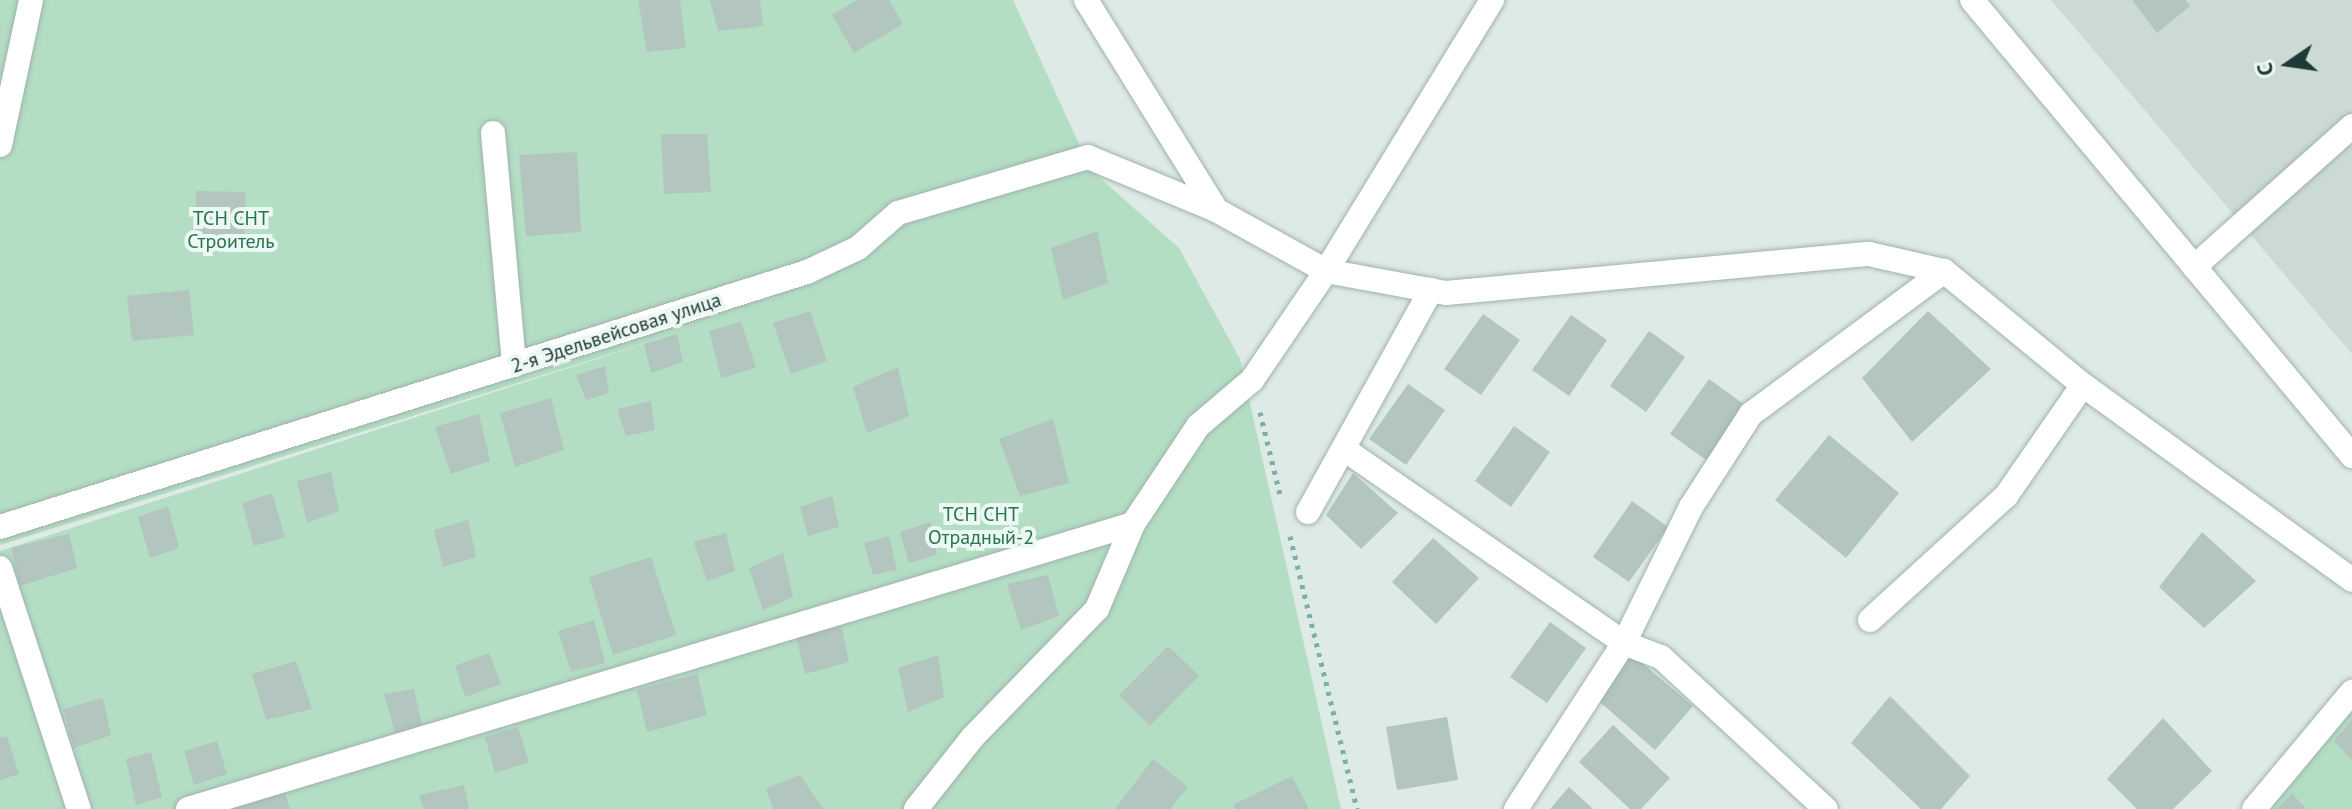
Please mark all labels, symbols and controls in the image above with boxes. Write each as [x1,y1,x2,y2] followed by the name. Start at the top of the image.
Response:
[2248,24,2328,104] north arrow
[2250,60,2280,79] text: С
[187,207,275,254] park label: ТСН СНТ Строитель
[508,288,724,378] street label: 2-я Эдельвейсовая улица
[928,502,1034,549] park label: ТСН СНТ Отрадный-2

